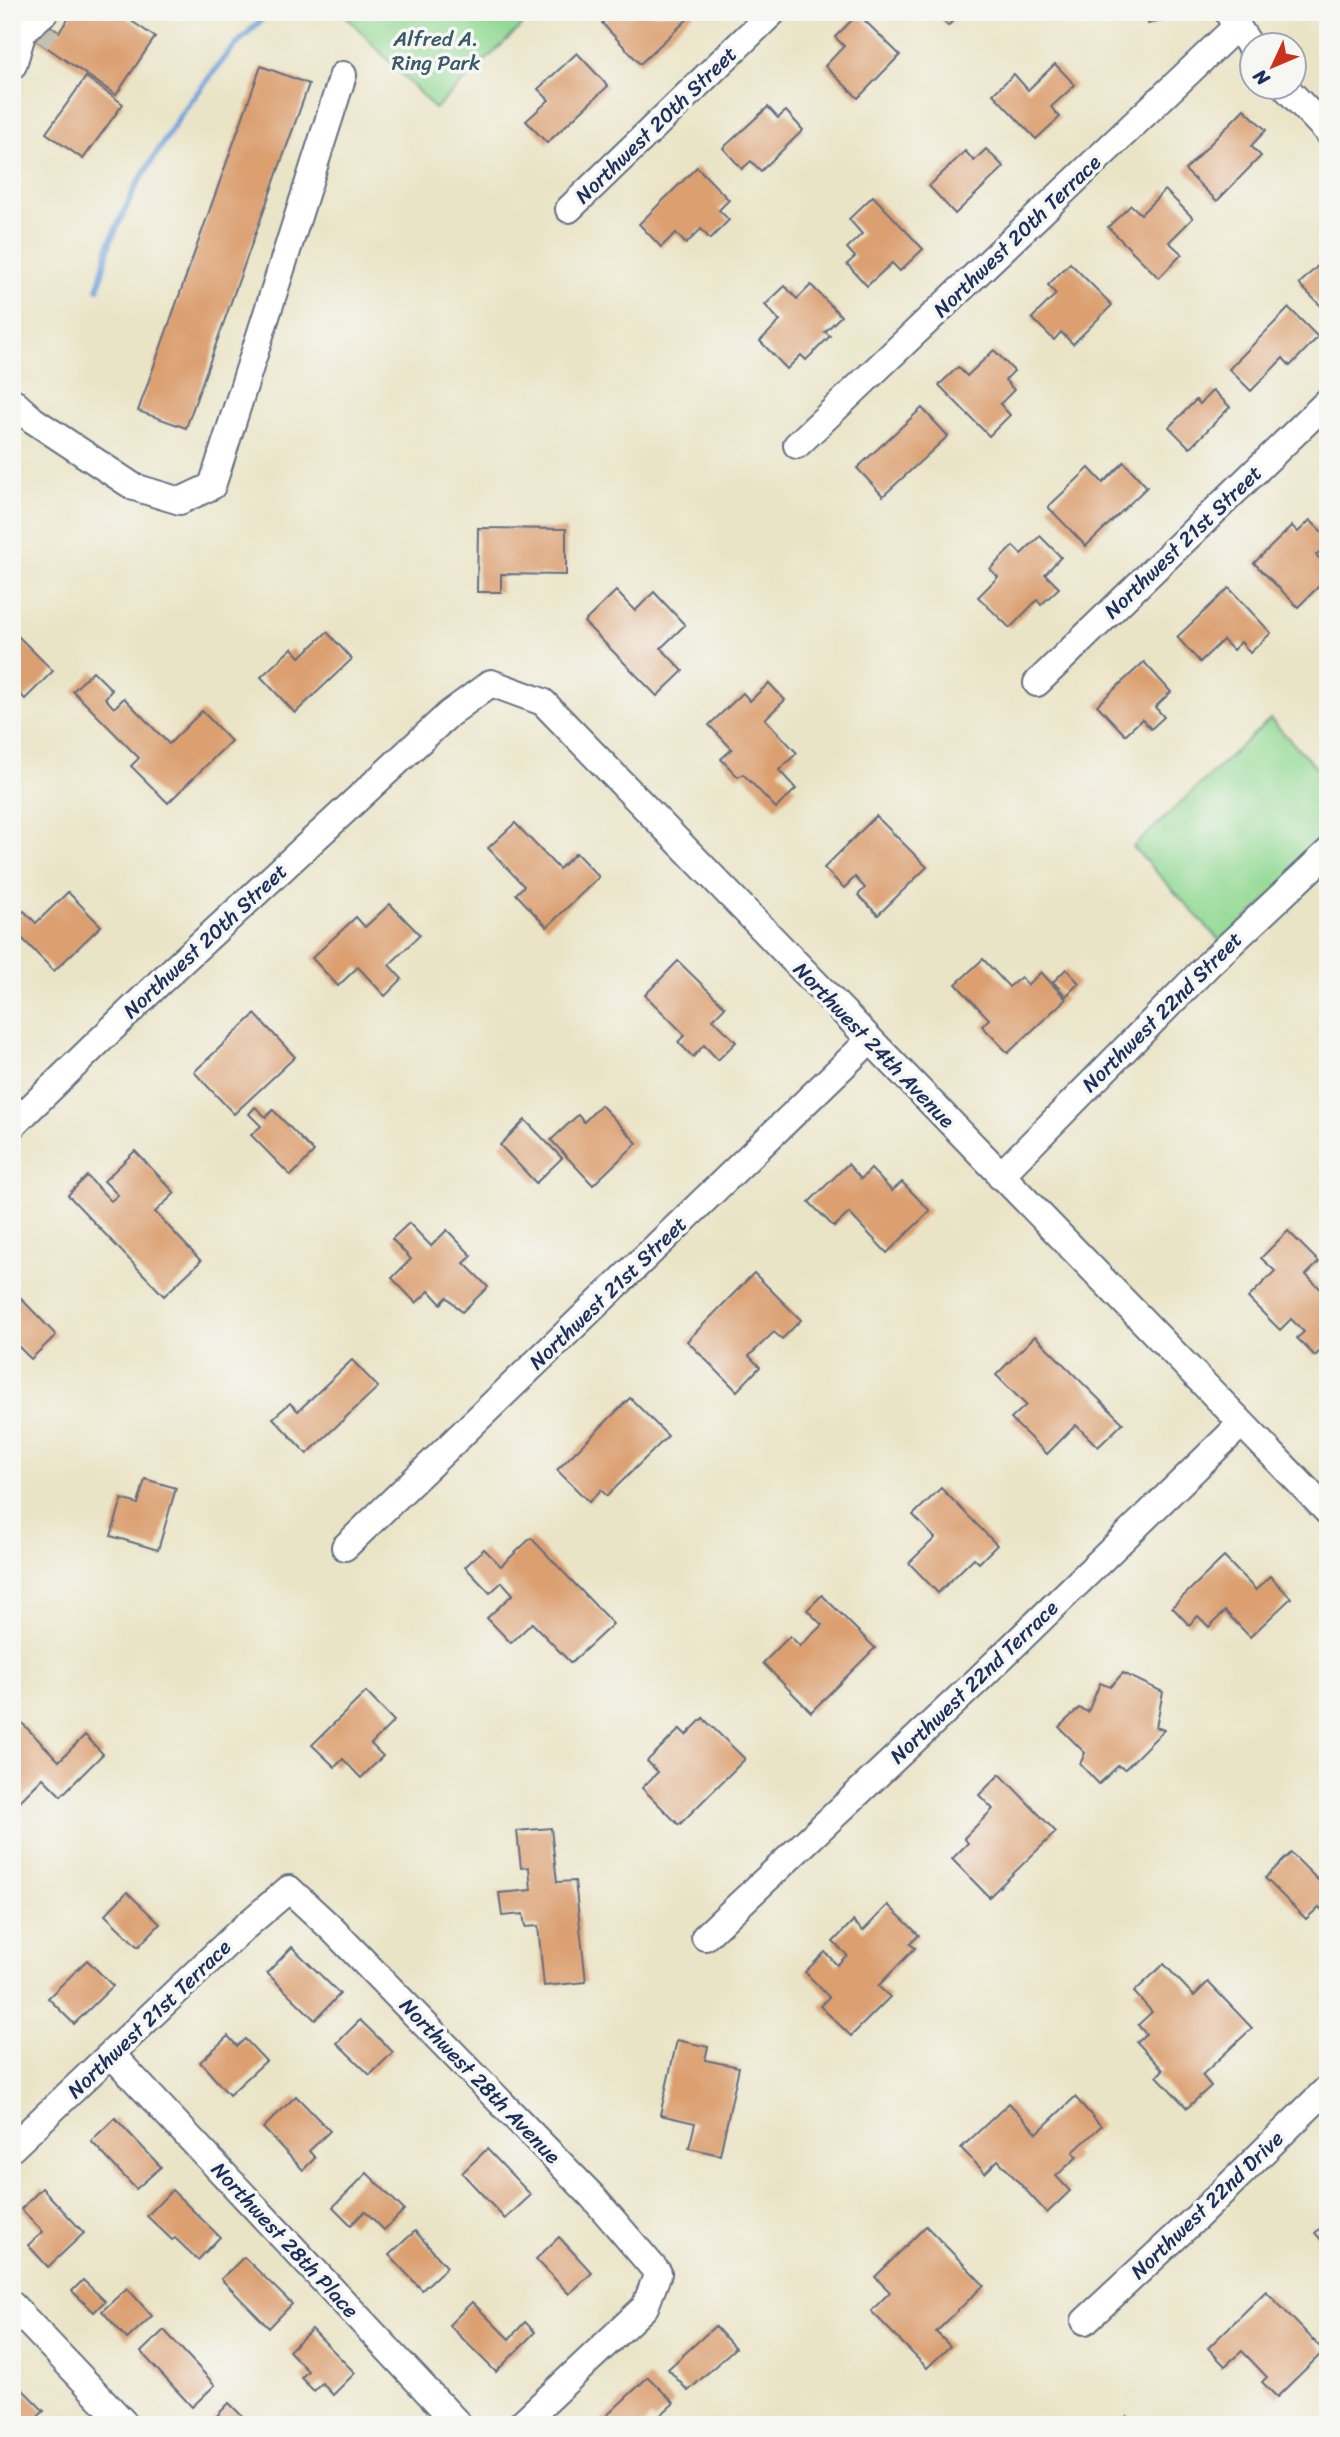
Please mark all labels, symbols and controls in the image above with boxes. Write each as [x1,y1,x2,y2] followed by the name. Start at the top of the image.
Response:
[392,20,481,82] park label: Alfred A. Ring Park
[1238,32,1308,102] north arrow
[565,37,747,213] street label: Northwest 20th Street
[1244,61,1278,94] text: N
[924,145,1110,327] street label: Northwest 20th Terrace
[1095,456,1271,628] street label: Northwest 21st Street
[113,854,297,1028] street label: Northwest 20th Street
[1072,922,1252,1102] street label: Northwest 22nd Street
[784,952,964,1138] street label: Northwest 24th Avenue
[520,1207,696,1379] street label: Northwest 21st Street
[880,1591,1068,1773] street label: Northwest 22nd Terrace
[58,1930,240,2108] street label: Northwest 21st Terrace
[390,1989,570,2173] street label: Northwest 28th Avenue
[1121,2121,1293,2289] street label: Northwest 22nd Drive
[202,2152,369,2328] street label: Northwest 28th Place

